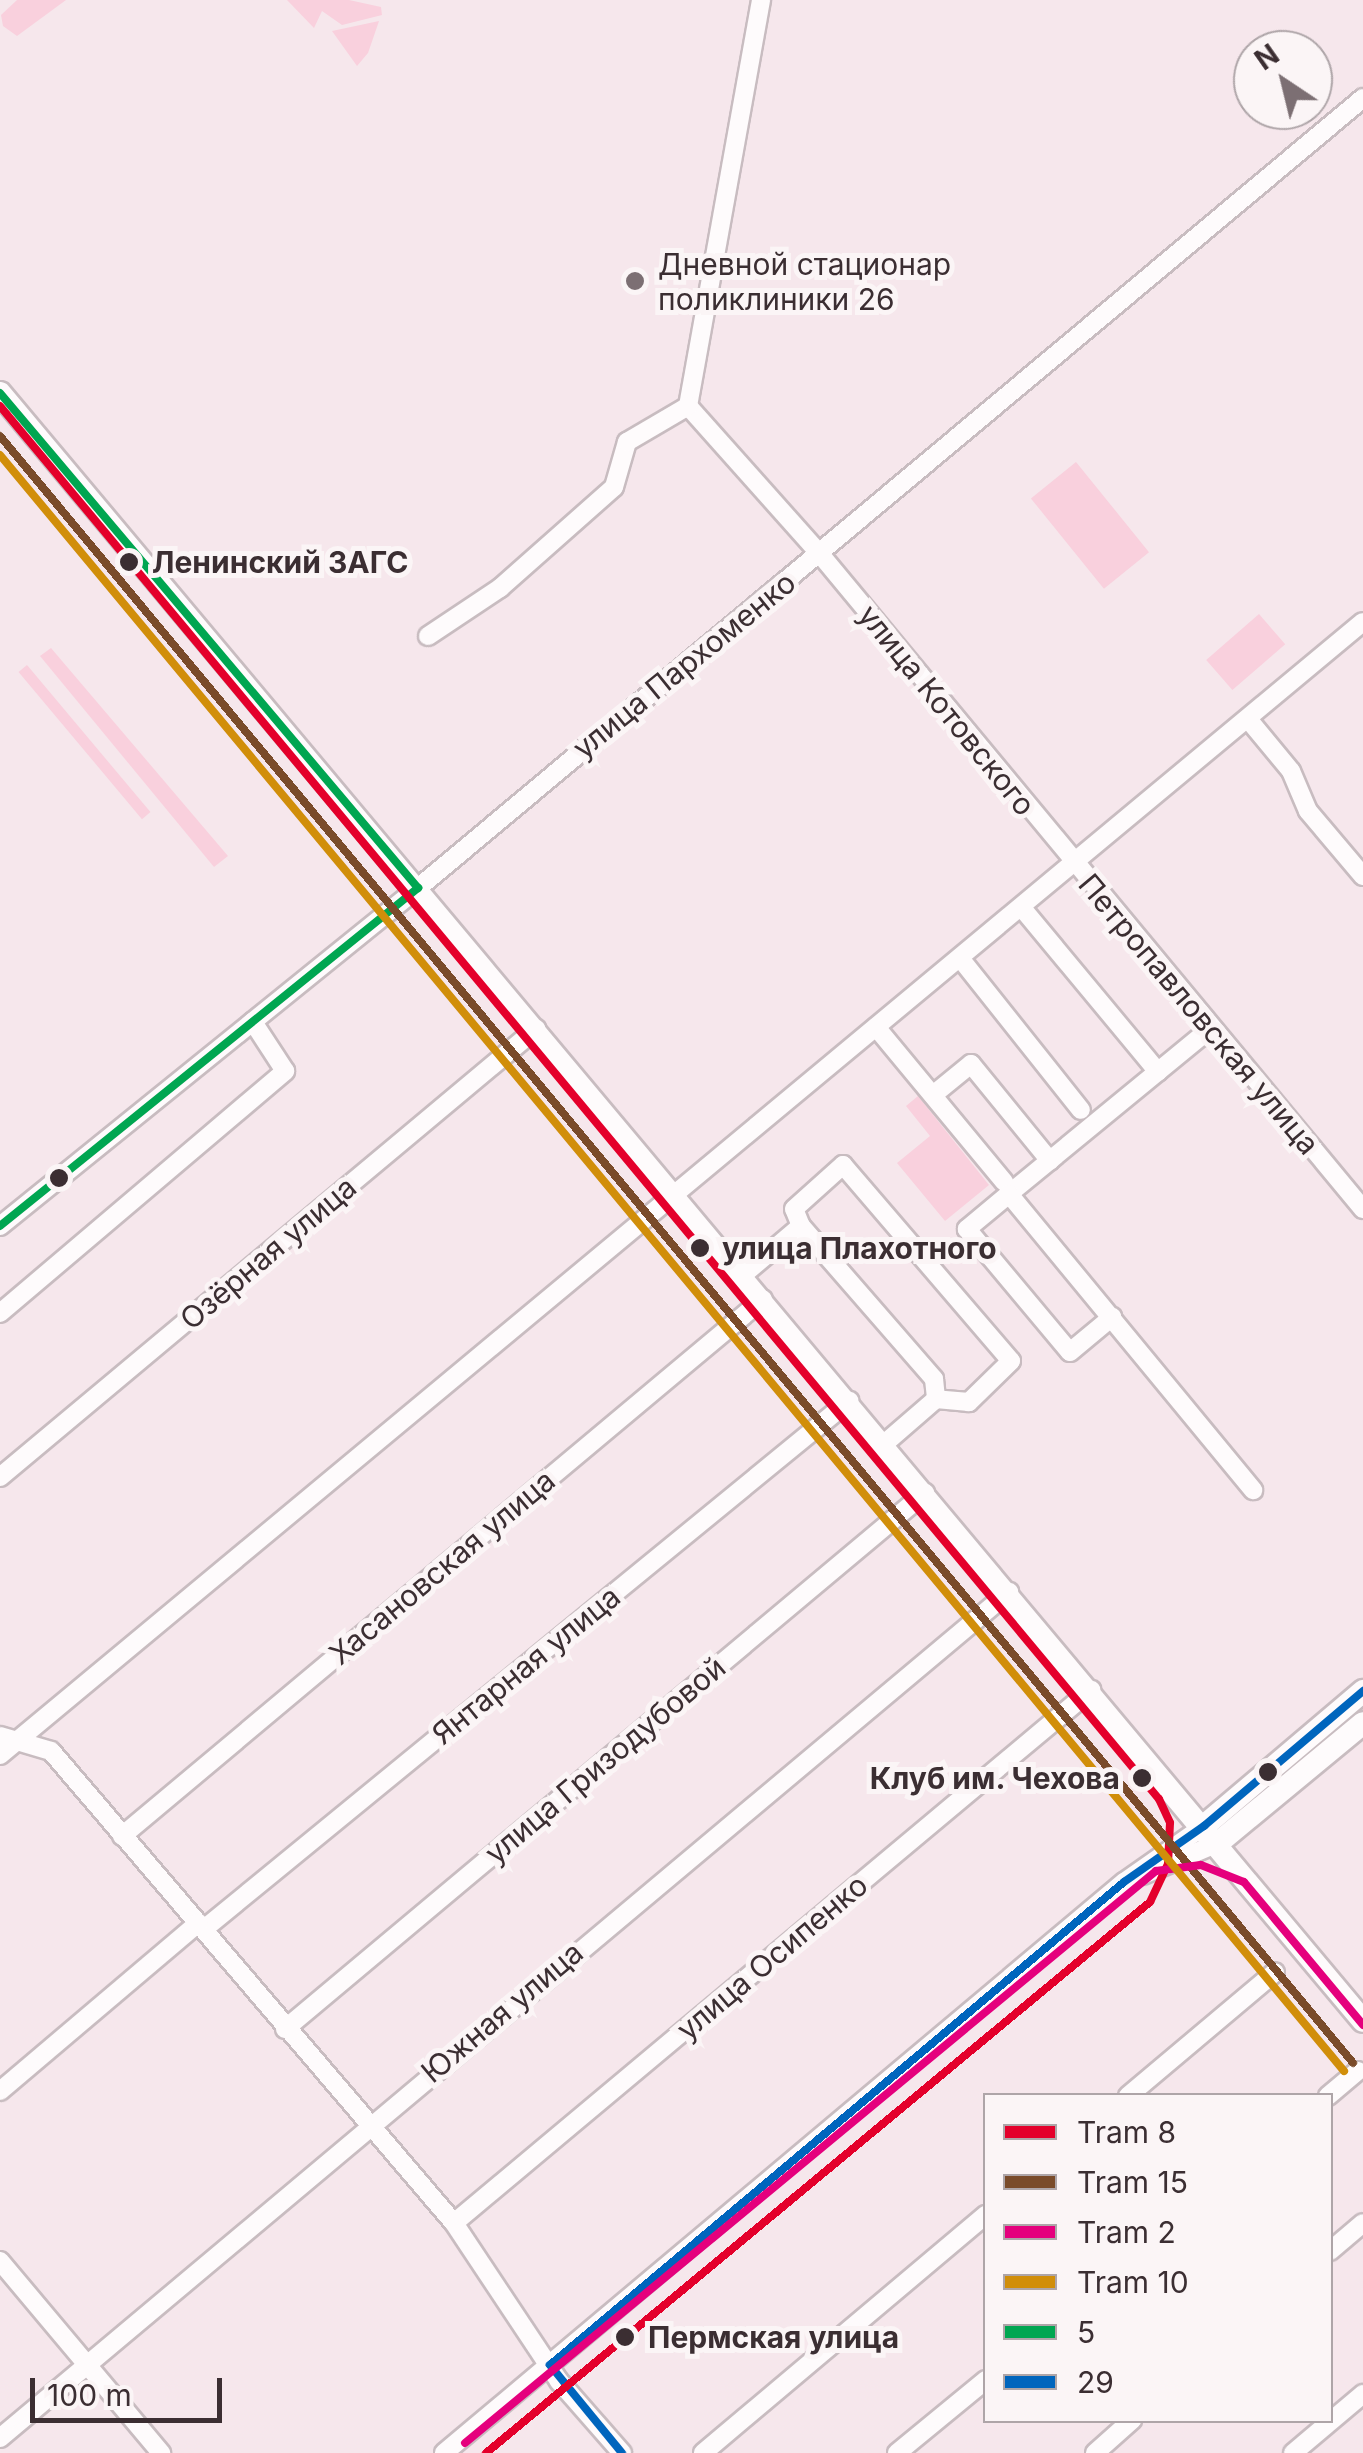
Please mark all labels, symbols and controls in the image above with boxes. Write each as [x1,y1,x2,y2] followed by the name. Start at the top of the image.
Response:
[1233,30,1333,130] north arrow
[1248,37,1285,77] text: N
[658,246,951,316] place label: Дневной стационар поликлиники 26
[622,268,648,294] marker: Дневной стационар поликлиники 26
[152,544,408,580] place label: Ленинский ЗАГС
[116,549,142,575] marker: Ленинский ЗАГС
[565,564,803,766] street label: улица Пархоменко
[851,598,1043,822] street label: улица Котовского
[1071,867,1327,1161] street label: Петропавловская улица
[49,1168,69,1188] unlabelled marker
[173,1169,363,1337] street label: Озёрная улица
[722,1230,997,1266] place label: улица Плахотного
[687,1235,713,1261] marker: улица Плахотного
[322,1462,562,1672] street label: Хасановская улица
[425,1578,627,1752] street label: Янтарная улица
[478,1649,732,1871] street label: улица Гризодубовой
[869,1760,1120,1796] place label: Клуб им. Чехова
[1258,1762,1278,1782] unlabelled marker
[1129,1765,1155,1791] marker: Клуб им. Чехова
[669,1867,875,2047] street label: улица Осипенко
[414,1934,590,2090] street label: Южная улица
[983,2093,1333,2423] legend
[1077,2114,1176,2150] text: Tram 8
[1077,2164,1188,2200] text: Tram 15
[1077,2214,1176,2250] text: Tram 2
[1077,2264,1189,2300] text: Tram 10
[1077,2314,1095,2350] text: 5
[648,2319,899,2355] place label: Пермская улица
[612,2324,638,2350] marker: Пермская улица
[35,2358,228,2420] scale bar
[1077,2364,1114,2400] text: 29
[47,2377,132,2413] text: 100 m

